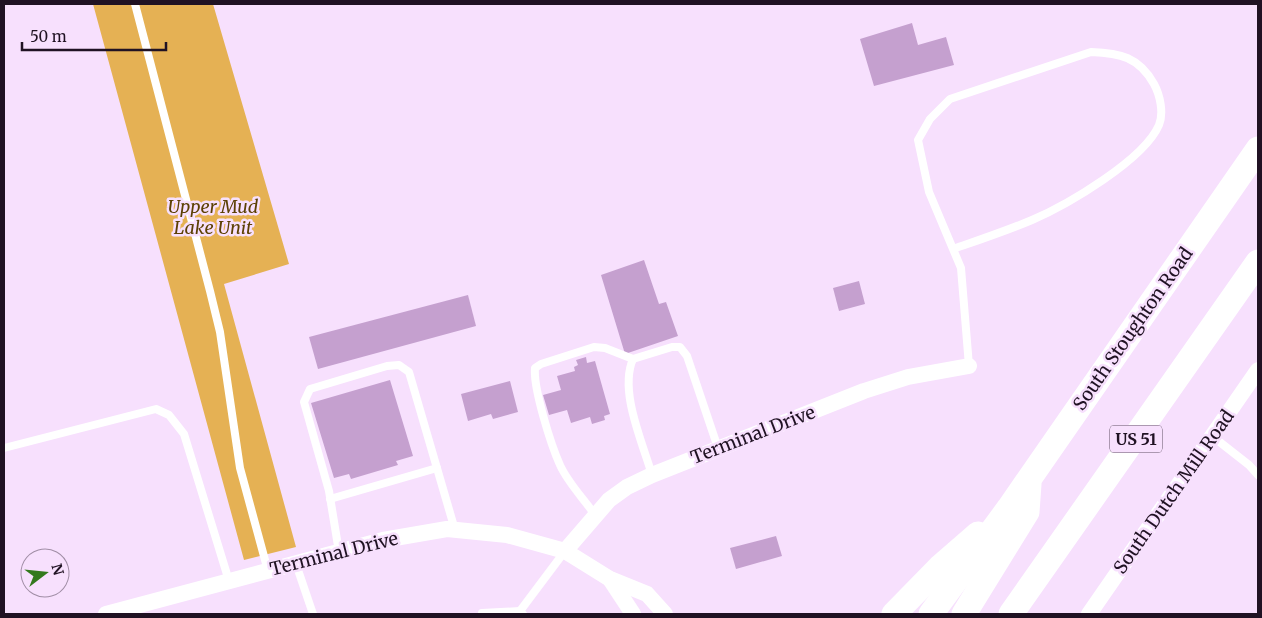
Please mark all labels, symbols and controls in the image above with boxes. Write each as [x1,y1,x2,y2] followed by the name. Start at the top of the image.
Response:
[22,20,166,52] scale bar
[30,27,67,46] text: 50 m
[168,195,259,239] park label: Upper Mud Lake Unit
[1068,243,1198,415] street label: South Stoughton Road
[687,400,818,469] street label: Terminal Drive
[1108,405,1239,578] street label: South Dutch Mill Road
[1110,426,1162,452] road number: US 51
[267,526,400,581] street label: Terminal Drive
[20,548,70,598] north arrow
[47,562,68,577] text: N

